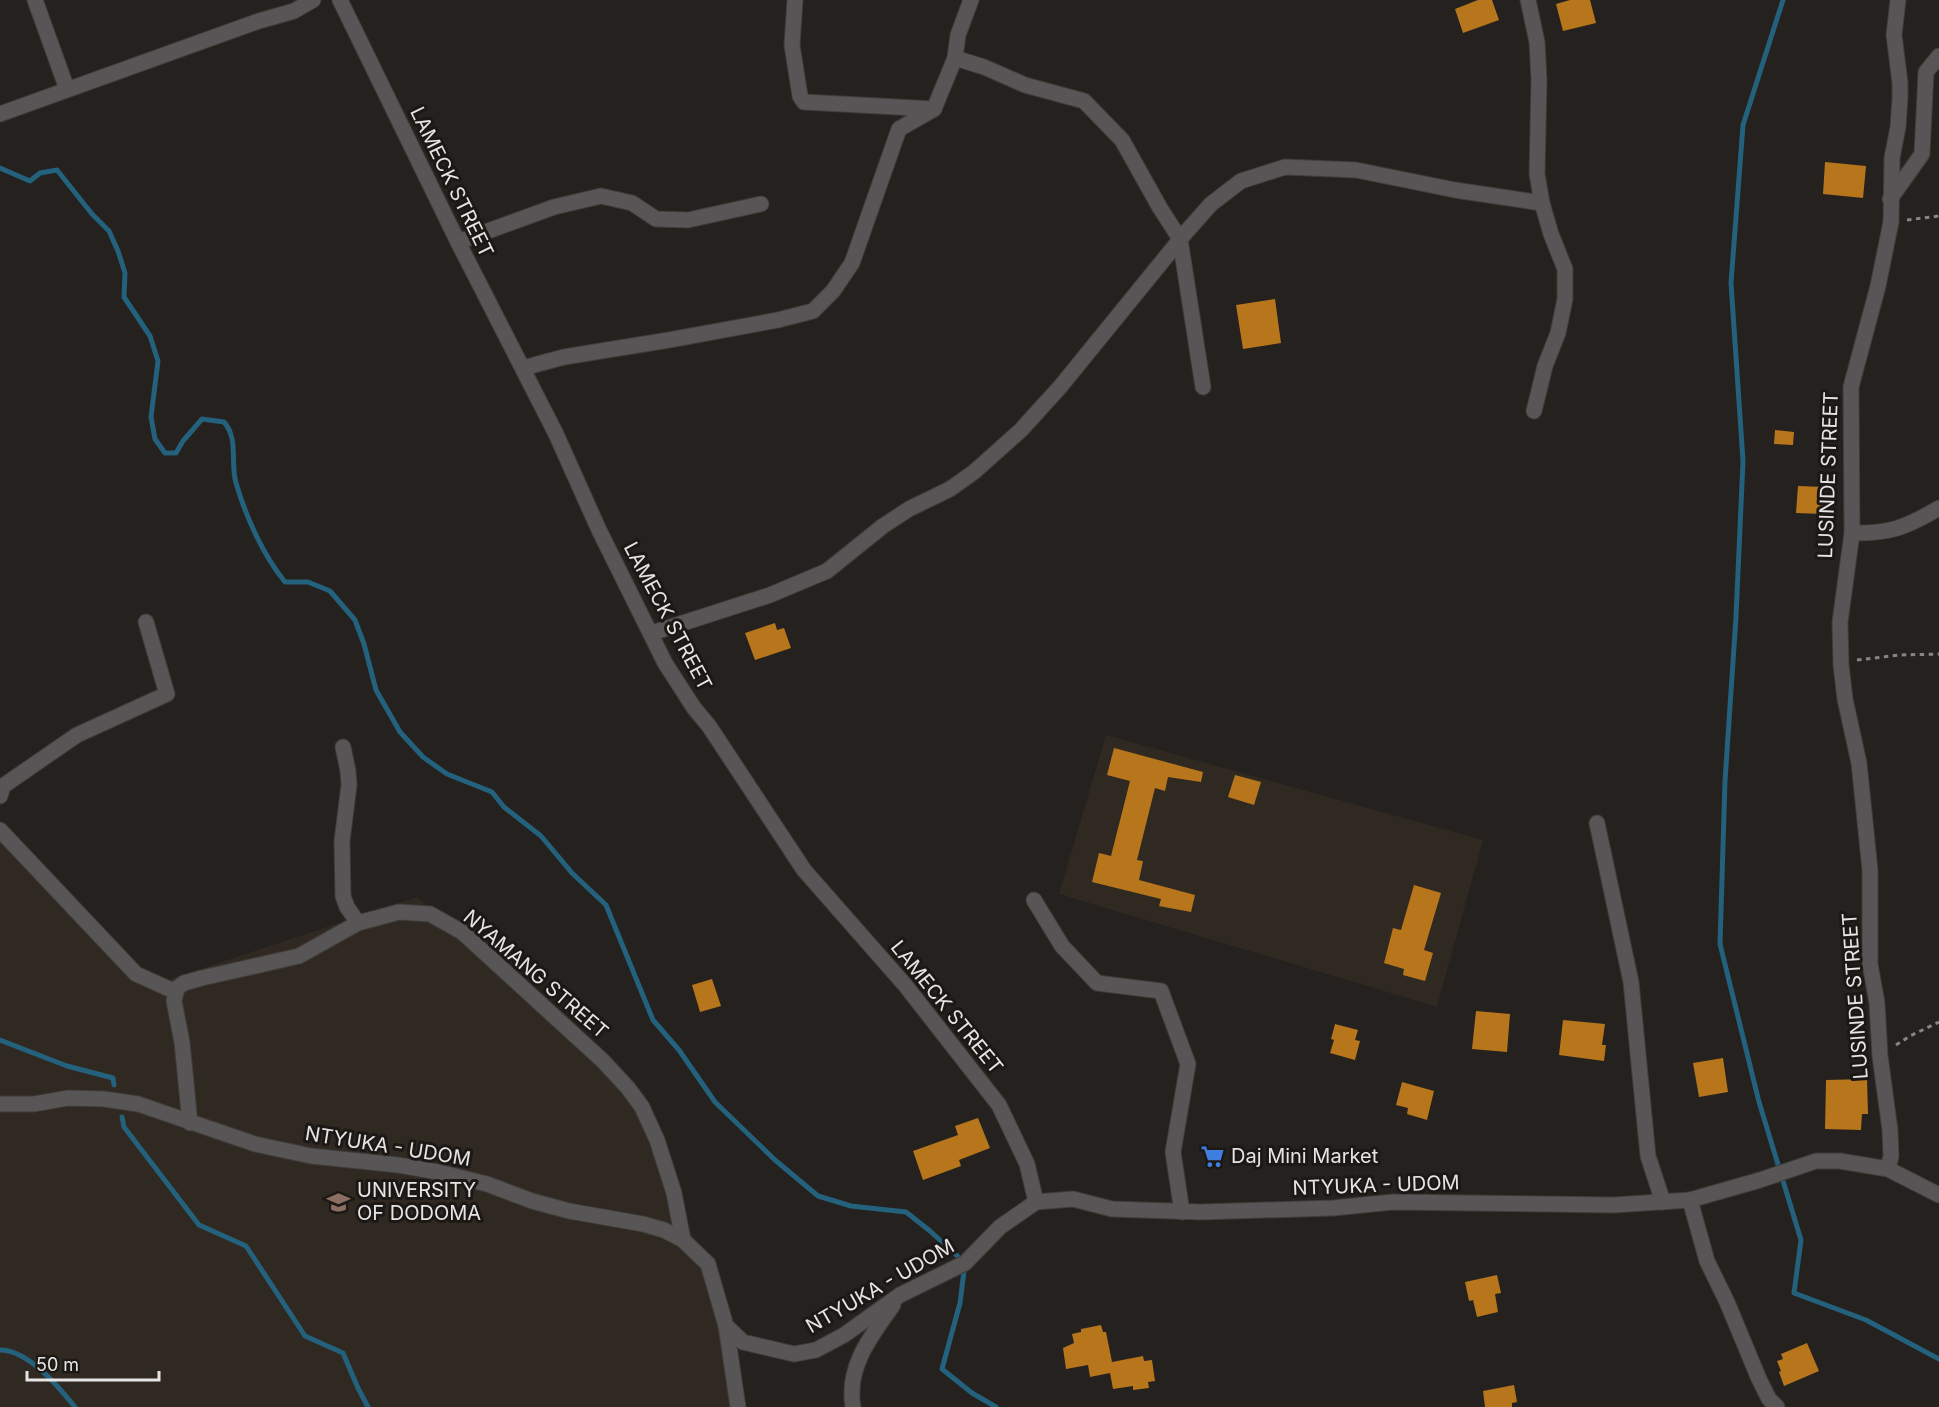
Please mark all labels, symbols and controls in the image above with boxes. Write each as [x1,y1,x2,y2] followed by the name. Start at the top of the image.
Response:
[405,103,499,261] street label: LAMECK STREET
[1813,391,1843,559] street label: LUSINDE STREET
[619,538,717,694] street label: LAMECK STREET
[459,905,613,1043] street label: NYAMANG STREET
[1837,912,1873,1080] street label: LUSINDE STREET
[886,936,1008,1078] street label: LAMECK STREET
[304,1121,472,1171] street label: NTYUKA - UDOM
[1200,1143,1226,1169] supermarket icon: Daj Mini Market
[1231,1144,1379,1168] place label: Daj Mini Market
[1292,1170,1460,1200] street label: NTYUKA - UDOM
[357,1178,481,1225] place label: UNIVERSITY OF DODOMA
[326,1189,352,1215] school or university icon: UNIVERSITY OF DODOMA
[802,1234,958,1338] street label: NTYUKA - UDOM
[27,1344,159,1382] scale bar
[36,1354,79,1375] text: 50 m

